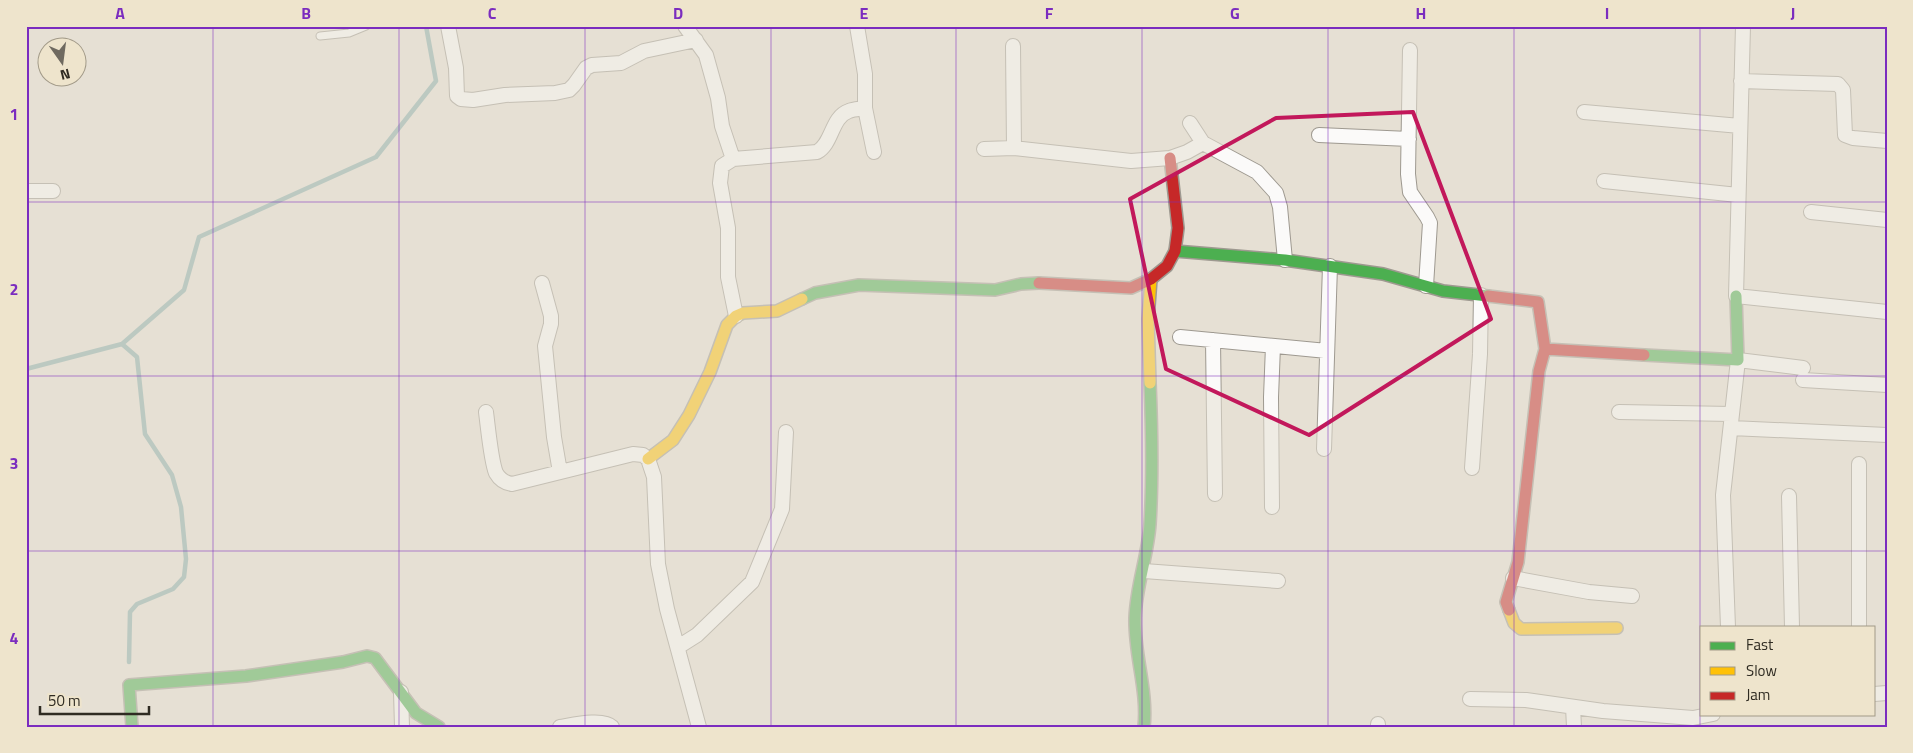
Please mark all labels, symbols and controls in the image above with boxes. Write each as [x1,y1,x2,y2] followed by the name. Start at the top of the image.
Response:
[115,1,125,25] text: A
[301,1,311,25] text: B
[488,1,497,25] text: C
[673,1,683,25] text: D
[860,1,869,25] text: E
[1045,1,1054,25] text: F
[1230,1,1240,25] text: G
[1416,1,1426,25] text: H
[1605,1,1609,25] text: I
[1791,1,1795,25] text: J
[38,38,88,88] north arrow
[58,64,73,86] text: N
[10,102,18,126] text: 1
[10,277,18,301] text: 2
[10,451,18,475] text: 3
[10,626,19,650] text: 4
[1700,626,1876,716] legend
[1746,633,1774,656] text: Fast
[1746,659,1777,682] text: Slow
[40,683,149,715] scale bar
[1746,683,1770,706] text: Jam
[48,689,81,712] text: 50 m

